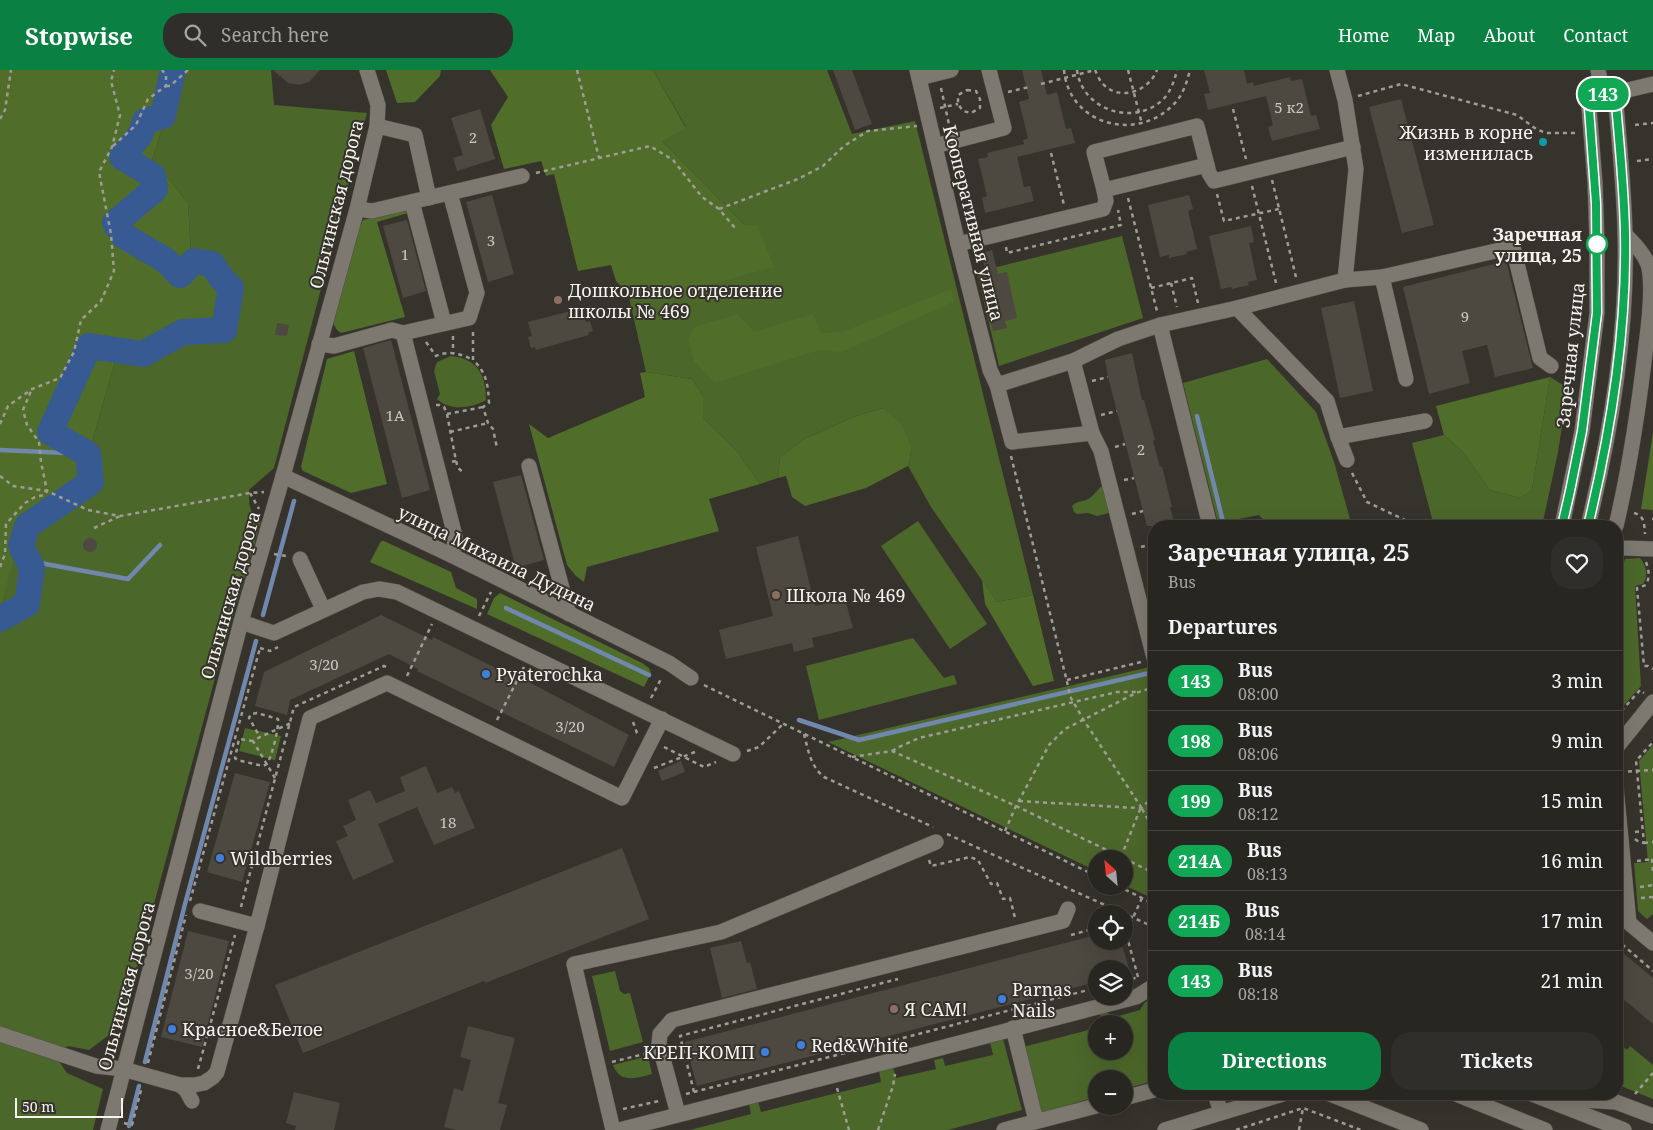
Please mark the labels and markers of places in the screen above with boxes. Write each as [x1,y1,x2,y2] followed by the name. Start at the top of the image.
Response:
[1398,120,1533,165] place label: Жизнь в корне изменилась
[1537,136,1549,148] marker: Жизнь в корне изменилась
[1493,222,1582,267] place label: Заречная улица, 25
[1586,233,1608,255] marker: Заречная улица, 25
[568,278,782,323] place label: Дошкольное отделение школы № 469
[552,294,564,306] marker: Дошкольное отделение школы № 469
[786,583,906,607] place label: Школа № 469
[770,589,782,601] marker: Школа № 469
[496,662,603,686] place label: Pyaterochka
[480,668,492,680] marker: Pyaterochka
[230,846,332,870] place label: Wildberries
[214,852,226,864] marker: Wildberries
[1012,977,1071,1022] place label: Parnas Nails
[996,993,1008,1005] marker: Parnas Nails
[903,997,967,1021] place label: Я САМ!
[888,1003,900,1015] marker: Я САМ!
[182,1017,323,1041] place label: Красное&Белое
[166,1023,178,1035] marker: Красное&Белое
[811,1033,908,1057] place label: Red&White
[795,1039,807,1051] marker: Red&White
[643,1040,755,1064] place label: КРЕП-КОМП
[759,1046,771,1058] marker: КРЕП-КОМП

